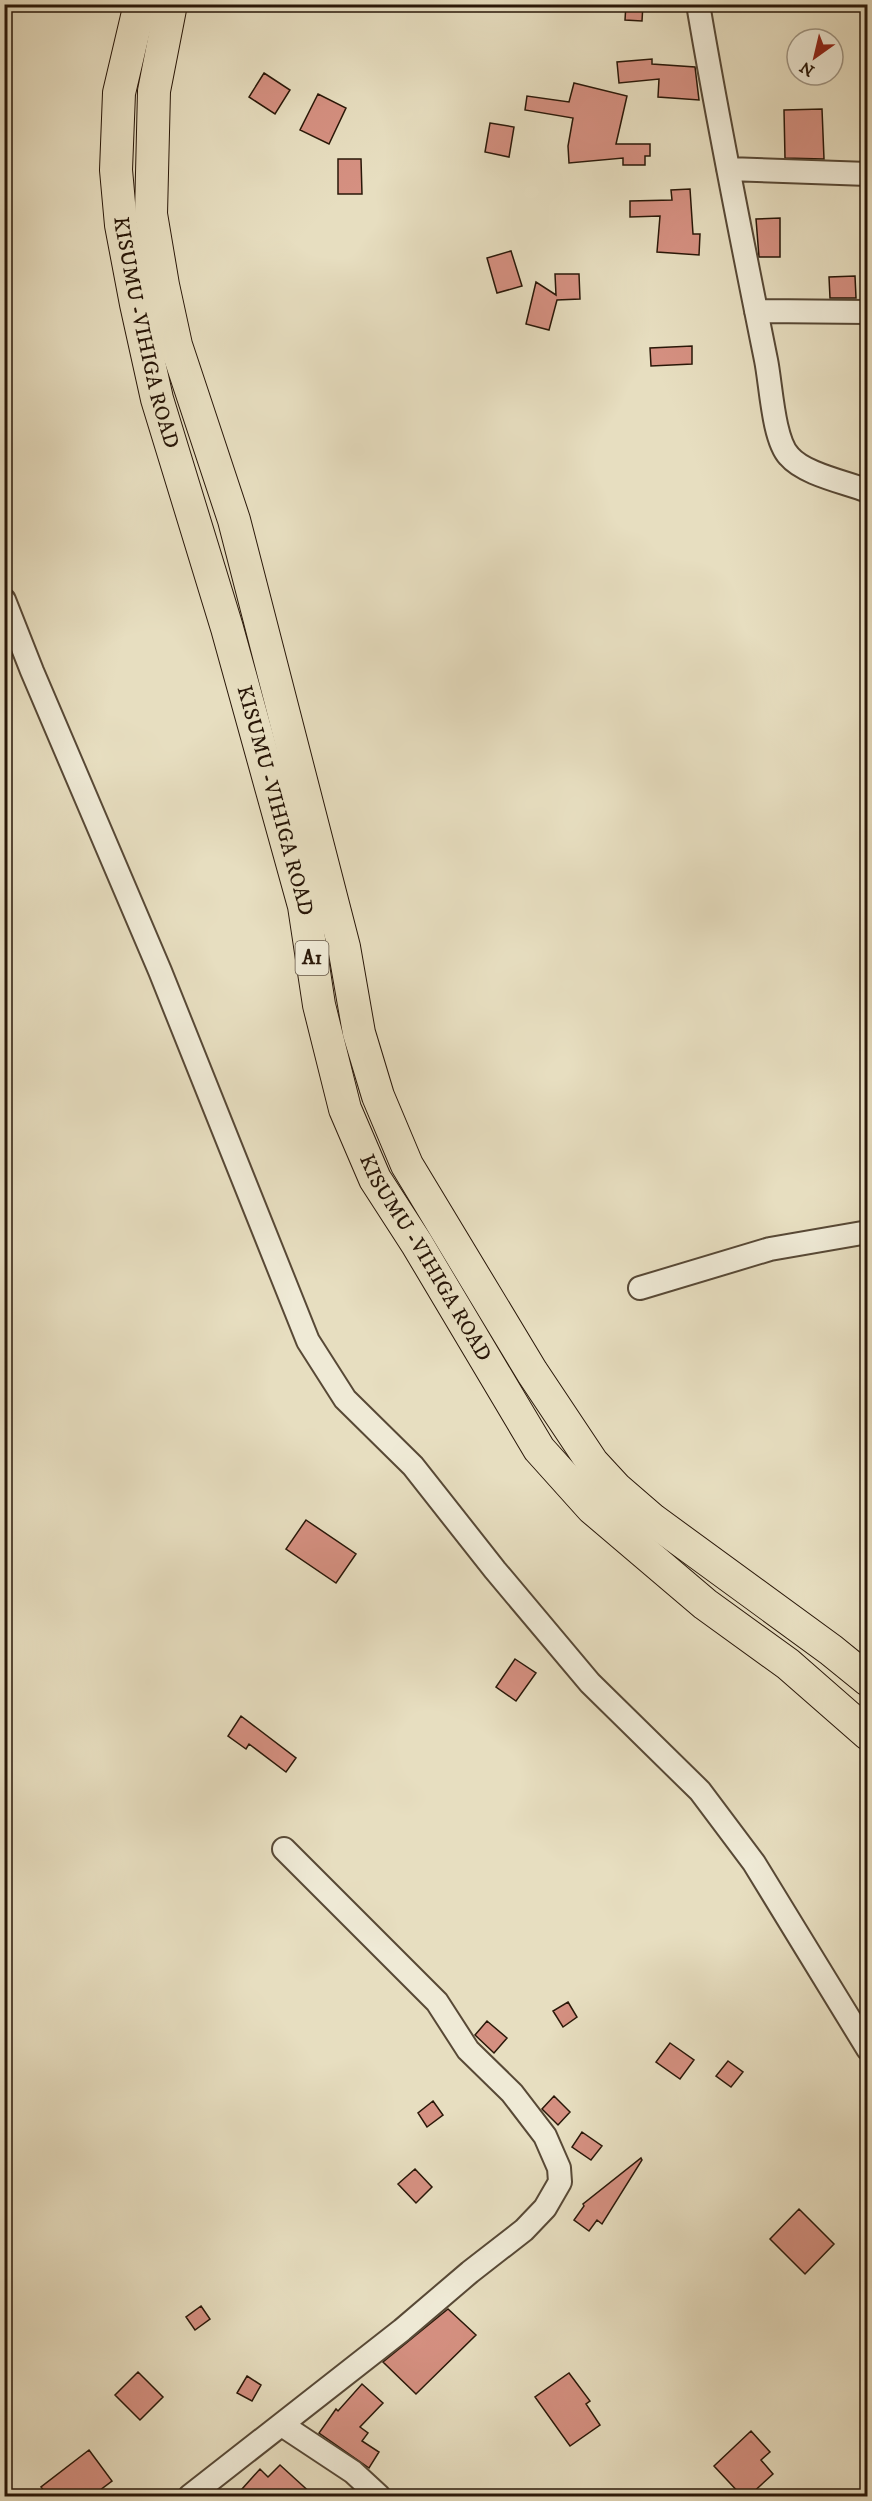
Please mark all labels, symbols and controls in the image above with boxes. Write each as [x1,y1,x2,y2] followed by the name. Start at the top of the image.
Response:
[785,27,845,87] north arrow
[796,57,818,81] text: N
[107,215,184,452] street label: KISUMU -VIHIGA ROAD
[231,683,318,917] street label: KISUMU -VIHIGA ROAD
[296,941,328,975] road number: A1
[353,1150,497,1366] street label: KISUMU -VIHIGA ROAD

